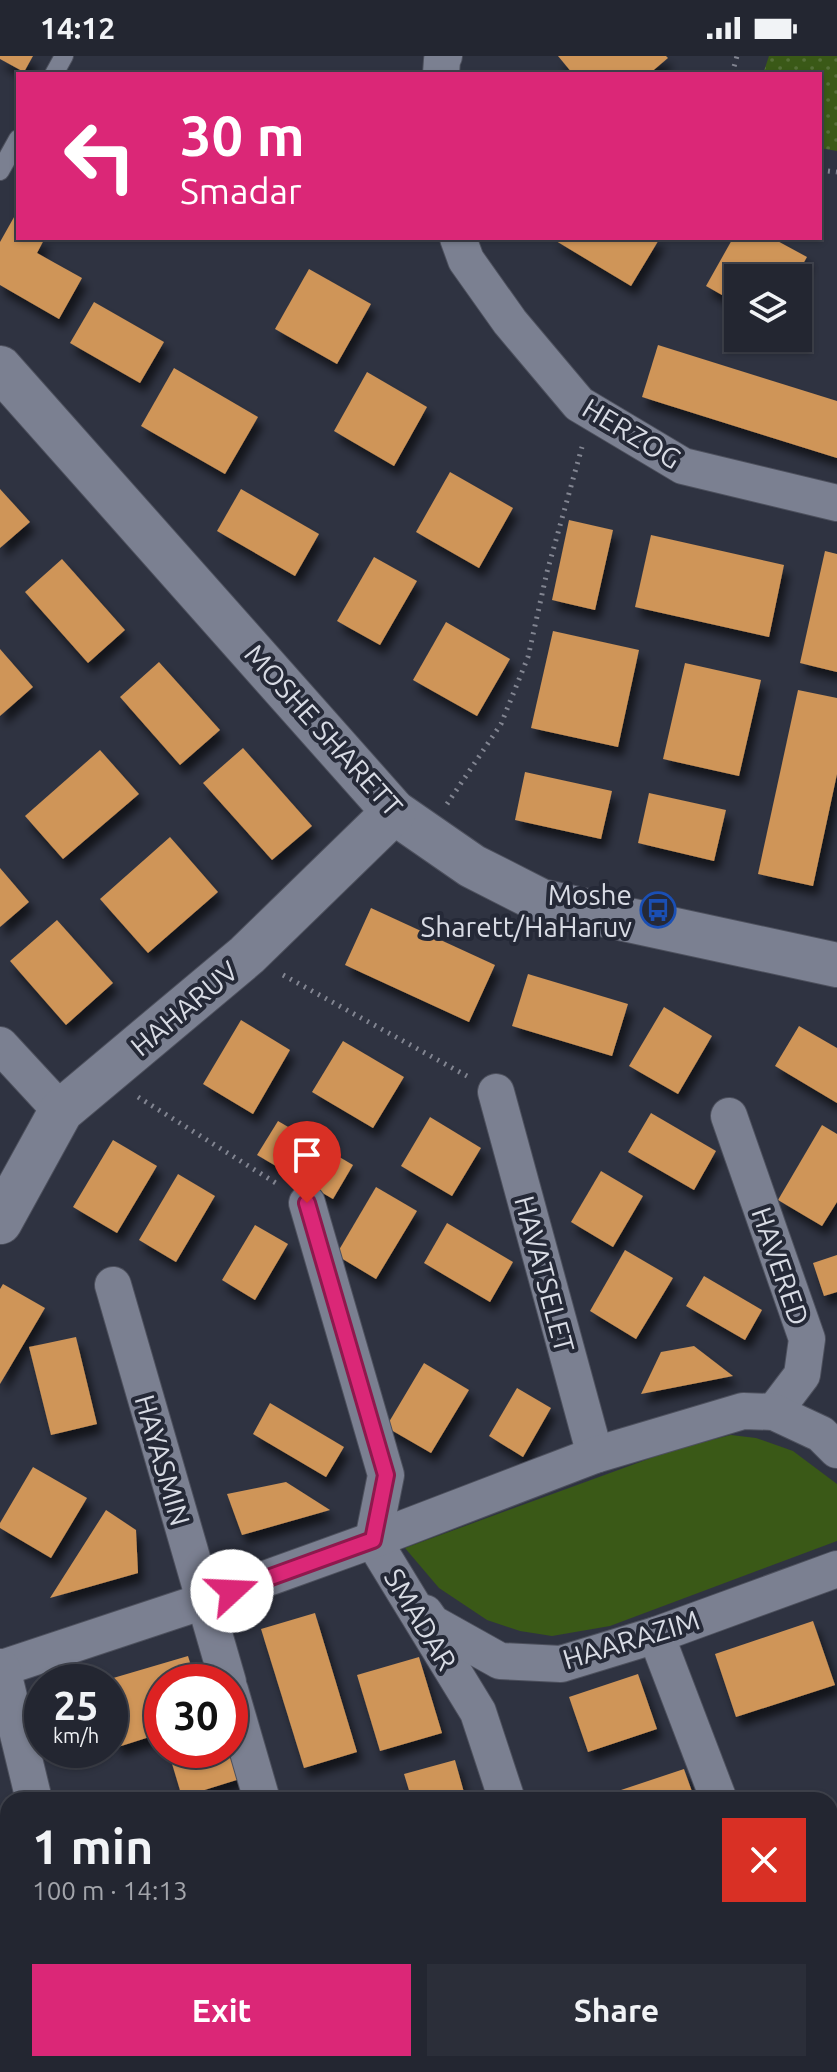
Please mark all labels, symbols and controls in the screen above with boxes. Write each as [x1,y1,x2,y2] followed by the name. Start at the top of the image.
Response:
[40,11,115,45] text: 14:12
[48,104,152,208] icon: left
[180,104,305,167] text: 30 m
[180,170,302,211] text: Smadar
[724,264,812,352] map controls
[724,264,812,352] button: layers
[577,392,687,474] street label: HERZOG
[239,638,409,822] street label: MOSHE SHARETT
[421,879,632,942] place label: Moshe Sharett/HaHaruv
[639,891,677,929] bus stop icon: Moshe Sharett/HaHaruv
[124,954,244,1062] street label: HAHARUV
[273,1121,341,1203] pin
[285,1133,329,1177] icon: arrive
[509,1192,581,1356] street label: HAVATSELET
[746,1203,816,1329] street label: HAVERED
[130,1391,196,1529] street label: HAYASMIN
[190,1549,274,1633] position arrow
[379,1563,463,1675] street label: SMADAR
[559,1604,703,1674] street label: HAARAZIM
[144,1664,248,1768] speed limit sign: 30
[53,1683,99,1728] text: 25
[53,1724,99,1747] text: km/h
[722,1818,806,1902] button: close
[32,1819,153,1873] text: 1 min
[32,1876,188,1905] text: 100 m · 14:13
[32,1964,411,2056] button: Exit
[427,1964,806,2056] button: Share

